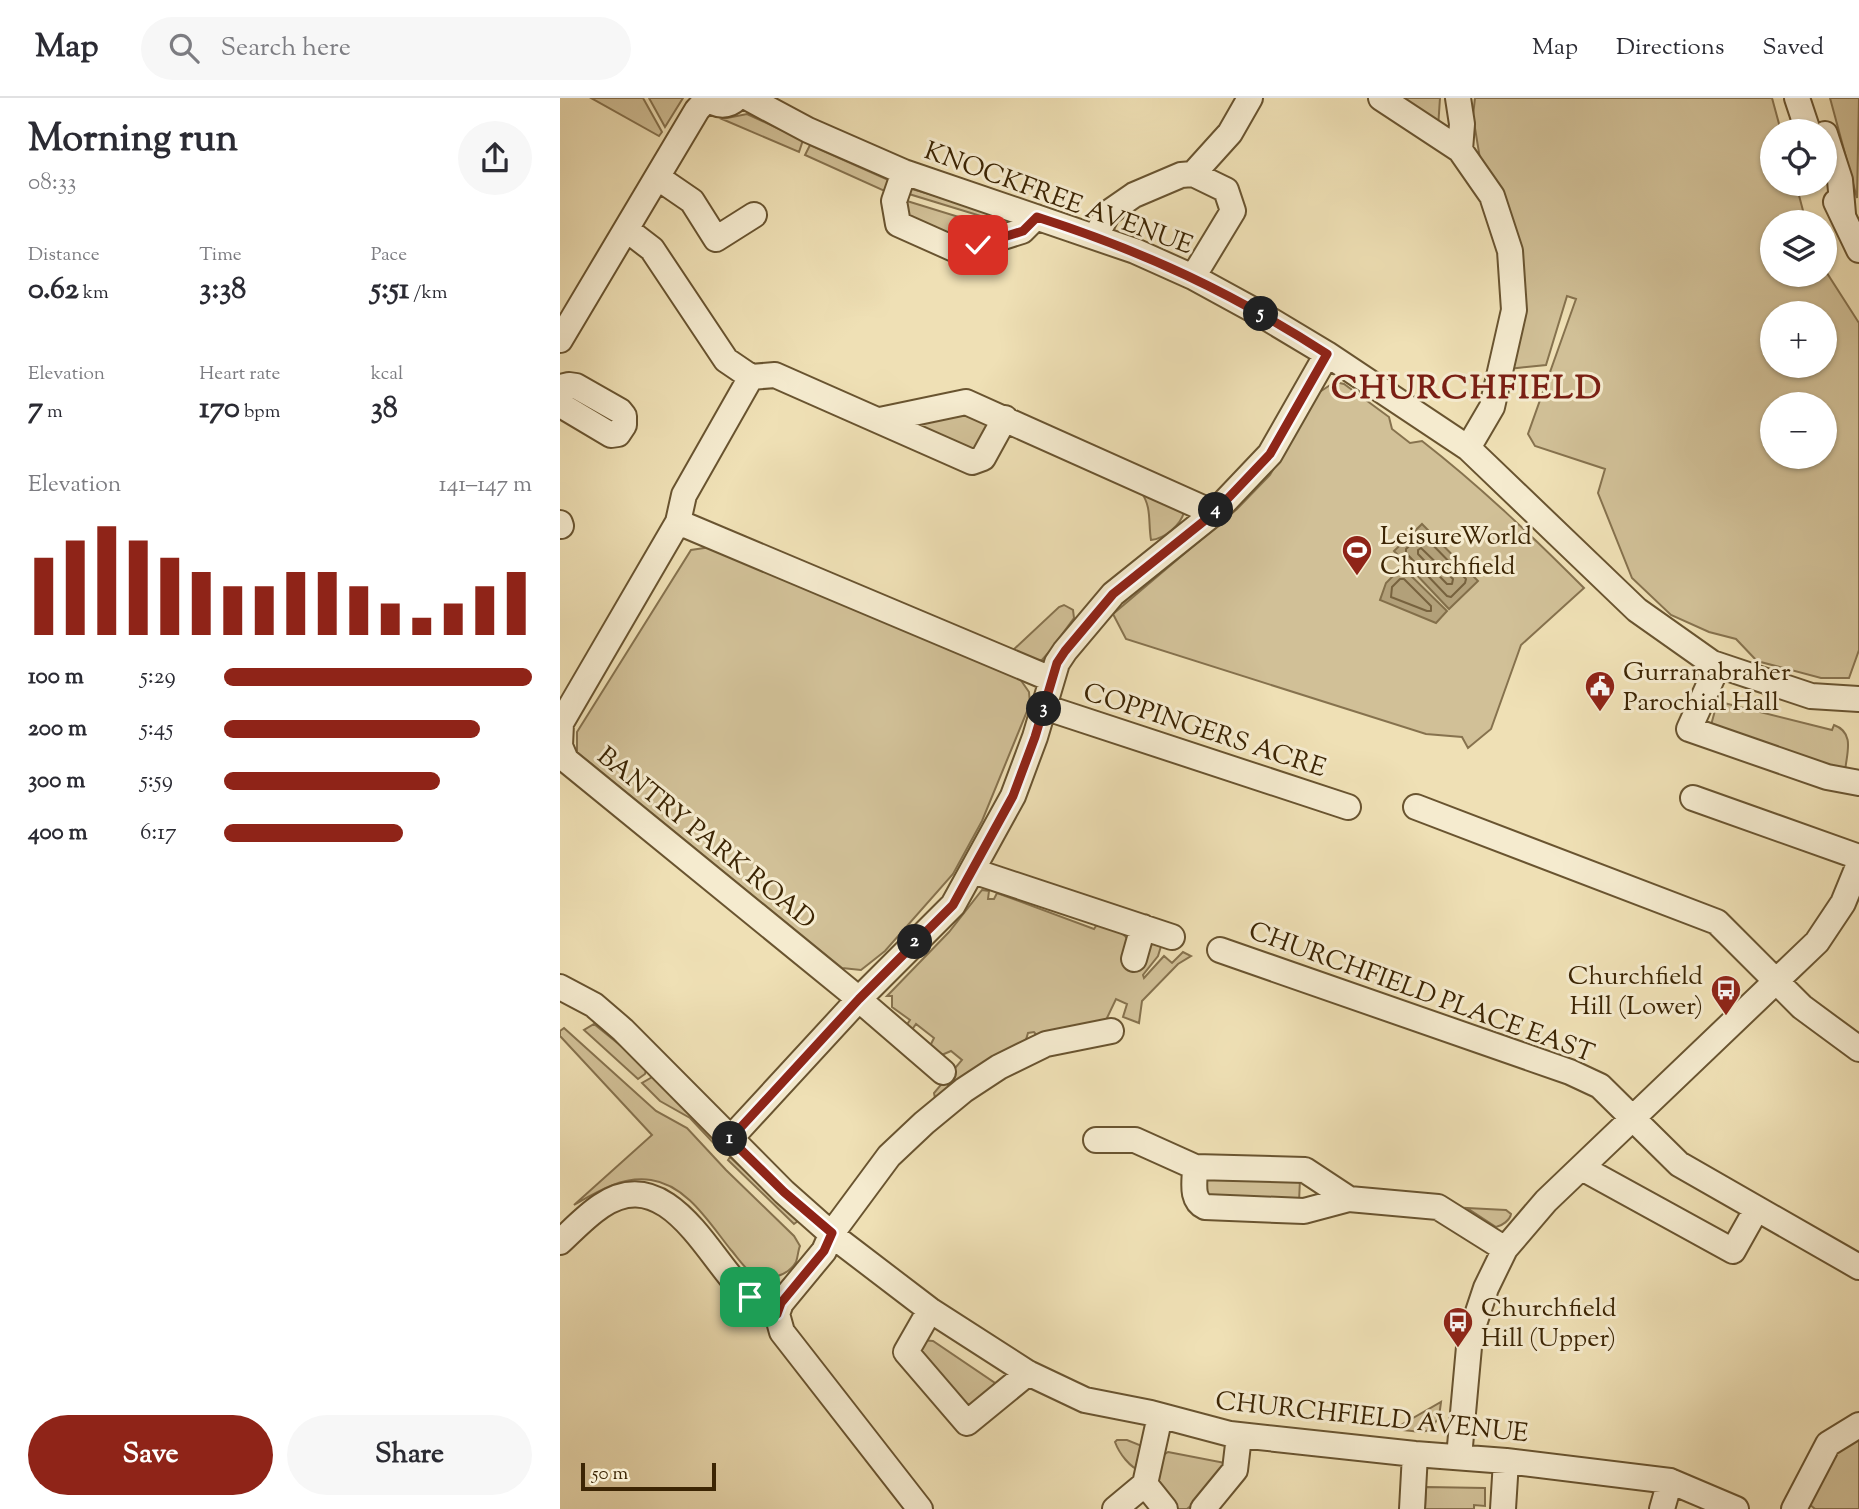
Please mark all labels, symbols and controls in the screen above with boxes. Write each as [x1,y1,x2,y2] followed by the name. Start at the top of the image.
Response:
[141,17,631,80] search box
[35,24,99,72] text: Map
[165,29,203,67] icon: search
[221,30,351,67] text: Search here
[1532,31,1578,65] text: Map
[1616,31,1724,65] text: Directions
[1762,31,1824,65] text: Saved
[28,114,238,168] text: Morning run
[1760,119,1837,469] map controls
[1760,119,1837,196] button: locate
[458,121,532,195] button: share
[919,134,1198,265] street label: KNOCKFREE AVENUE
[28,167,76,200] text: 08:33
[1760,210,1837,287] button: layers
[948,215,1008,275] pin
[959,226,997,264] icon: check
[28,242,100,269] text: Distance
[199,242,242,269] text: Time
[371,242,407,269] text: Pace
[28,269,79,312] text: 0.62
[199,269,246,312] text: 3:38
[371,269,409,312] text: 5:51
[79,280,109,307] text: km
[409,280,448,307] text: /km
[1244,296,1278,332] pin: 5
[1257,300,1264,327] text: 5
[1760,301,1837,378] button: +
[28,361,105,388] text: Elevation
[199,361,280,388] text: Heart rate
[371,361,403,388] text: kcal
[1331,366,1603,414] district label: CHURCHFIELD
[28,388,43,431] text: 7
[199,388,240,431] text: 170
[371,388,398,431] text: 38
[1760,392,1837,469] button: −
[43,399,63,426] text: m
[240,399,280,426] text: bpm
[28,469,121,502] text: Elevation
[439,469,532,502] text: 141–147 m
[1198,492,1234,528] pin: 4
[1211,496,1220,523] text: 4
[1380,519,1532,586] place label: LeisureWorld Churchfield
[1340,533,1374,577] sports icon: LeisureWorld Churchfield
[1623,655,1791,722] place label: Gurranabraher Parochial Hall
[28,661,84,694] text: 100 m
[140,661,176,694] text: 5:29
[1583,669,1617,713] public building icon: Gurranabraher Parochial Hall
[1078,675,1331,788] street label: COPPINGERS ACRE
[1026,692,1062,726] pin: 3
[1040,695,1047,722] text: 3
[28,713,87,746] text: 200 m
[140,713,173,746] text: 5:45
[588,739,823,939] street label: BANTRY PARK ROAD
[28,765,85,798] text: 300 m
[140,765,173,798] text: 5:59
[28,817,88,850] text: 400 m
[140,817,177,850] text: 6:17
[1243,914,1599,1073] street label: CHURCHFIELD PLACE EAST
[898,924,932,960] pin: 2
[910,928,919,955] text: 2
[1568,959,1703,1026] place label: Churchfield Hill (Lower)
[1709,973,1743,1017] bus stop icon: Churchfield Hill (Lower)
[712,1122,748,1156] pin: 1
[726,1125,733,1152] text: 1
[720,1267,780,1327] pin
[731,1278,769,1316] icon: arrive
[1481,1291,1617,1358] place label: Churchfield Hill (Upper)
[1441,1305,1475,1349] bus stop icon: Churchfield Hill (Upper)
[1213,1384,1530,1453] street label: CHURCHFIELD AVENUE
[28,1415,273,1495] button: Save
[287,1415,532,1495] button: Share
[581,1460,716,1492] scale bar
[592,1461,628,1488] text: 50 m

